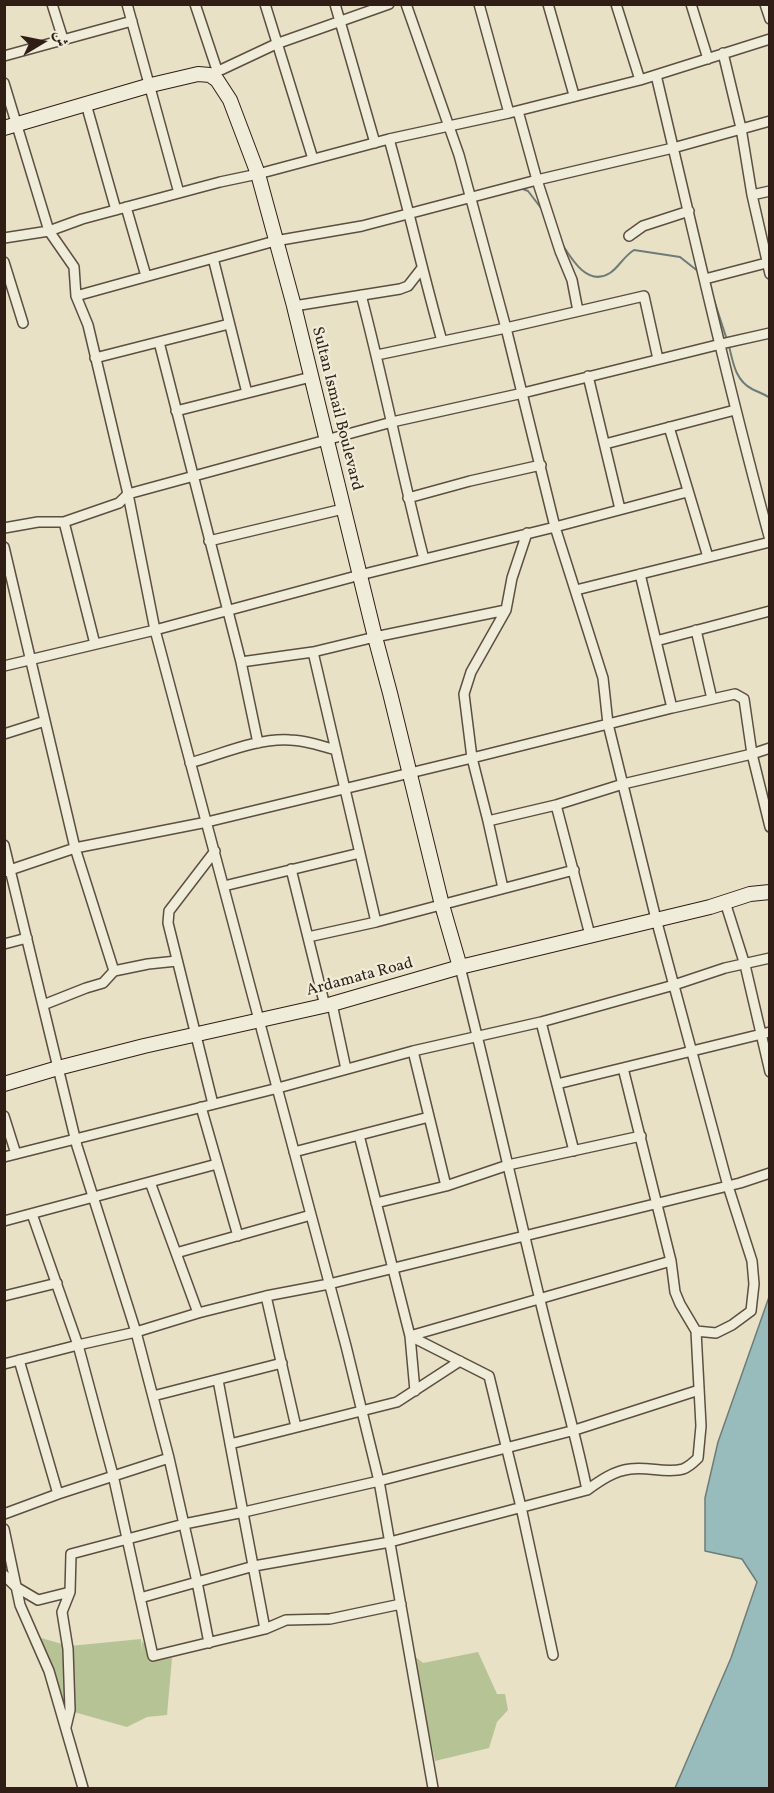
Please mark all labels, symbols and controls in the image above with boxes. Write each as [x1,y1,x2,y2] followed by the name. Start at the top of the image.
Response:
[12,12,72,72] north arrow
[48,29,72,49] text: ش
[306,325,366,493] street label: Sultan Ismail Boulevard
[305,955,415,1001] street label: Ardamata Road

